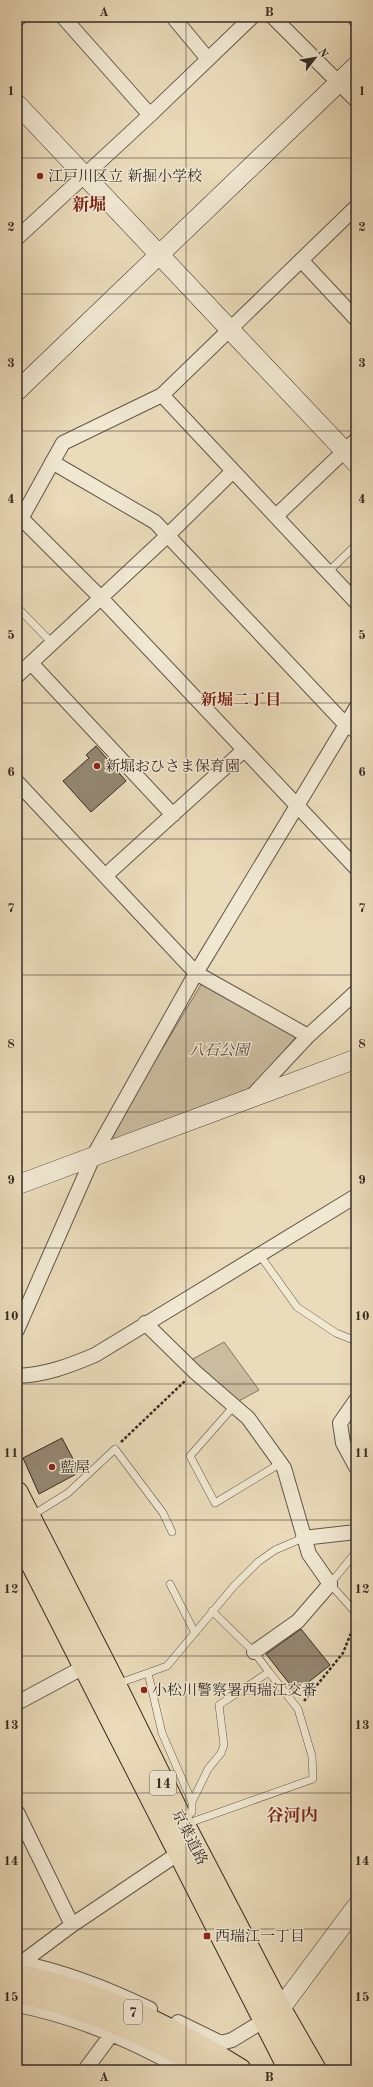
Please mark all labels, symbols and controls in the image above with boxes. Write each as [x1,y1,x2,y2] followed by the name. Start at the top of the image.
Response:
[99,6,109,19] text: A
[264,6,274,19] text: B
[295,38,335,78] north arrow
[315,47,329,61] text: N
[7,85,15,98] text: 1
[358,85,366,98] text: 1
[48,168,202,185] place label: 江戸川区立 新掘小学校
[35,171,45,181] marker: 江戸川区立 新掘小学校
[72,195,106,214] district label: 新堀
[7,221,15,234] text: 2
[358,221,366,234] text: 2
[7,357,15,370] text: 3
[358,357,366,370] text: 3
[7,493,15,506] text: 4
[358,493,366,506] text: 4
[7,629,15,642] text: 5
[358,629,366,642] text: 5
[200,691,281,709] district label: 新堀二丁目
[105,758,240,775] place label: 新堀おひさま保育園
[92,761,102,771] marker: 新堀おひさま保育園
[7,766,15,779] text: 6
[358,766,366,779] text: 6
[7,902,15,915] text: 7
[358,902,366,915] text: 7
[7,1038,15,1051] text: 8
[358,1038,366,1051] text: 8
[189,1042,252,1059] park label: 八石公園
[7,1174,15,1187] text: 9
[358,1174,366,1187] text: 9
[3,1310,19,1323] text: 10
[354,1310,370,1323] text: 10
[3,1447,19,1460] text: 11
[354,1447,370,1460] text: 11
[60,1459,90,1476] place label: 藍屋
[47,1462,57,1472] marker: 藍屋
[3,1583,19,1596] text: 12
[354,1583,370,1596] text: 12
[152,1682,317,1699] place label: 小松川警察署西瑞江交番
[139,1685,149,1695] marker: 小松川警察署西瑞江交番
[3,1719,19,1732] text: 13
[354,1719,370,1732] text: 13
[150,1771,176,1795] road number: 14
[267,1806,318,1825] district label: 谷河内
[168,1807,211,1868] street label: 京葉道路
[3,1855,19,1868] text: 14
[354,1855,370,1868] text: 14
[215,1928,305,1945] place label: 西瑞江一丁目
[202,1931,212,1941] marker: 西瑞江一丁目
[3,1991,19,2004] text: 15
[354,1991,370,2004] text: 15
[124,2000,142,2024] road number: 7
[99,2071,109,2084] text: A
[264,2071,274,2084] text: B

